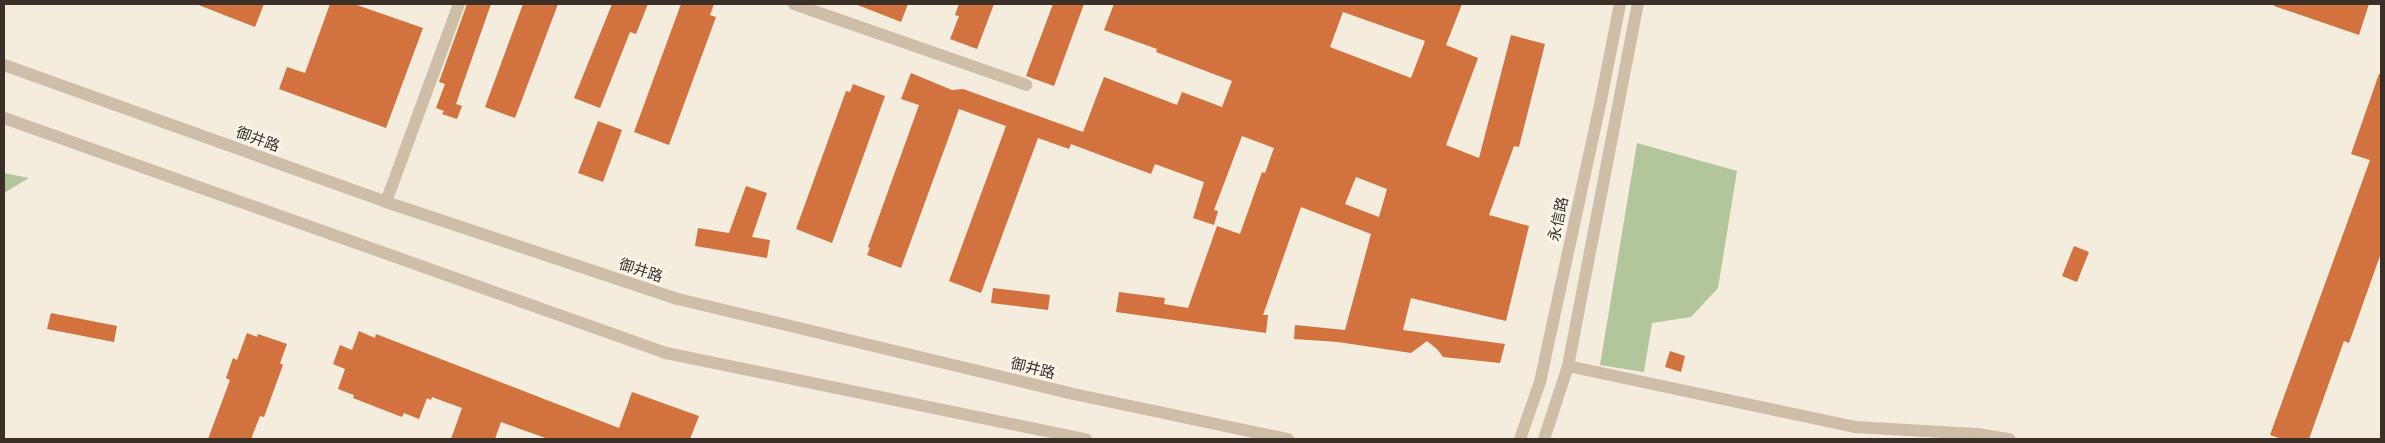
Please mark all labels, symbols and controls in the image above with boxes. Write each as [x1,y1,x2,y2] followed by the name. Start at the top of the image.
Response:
[234,123,282,155] street label: 御井路
[1545,195,1571,243] street label: 永信路
[617,254,665,286] street label: 御井路
[1009,354,1057,382] street label: 御井路

